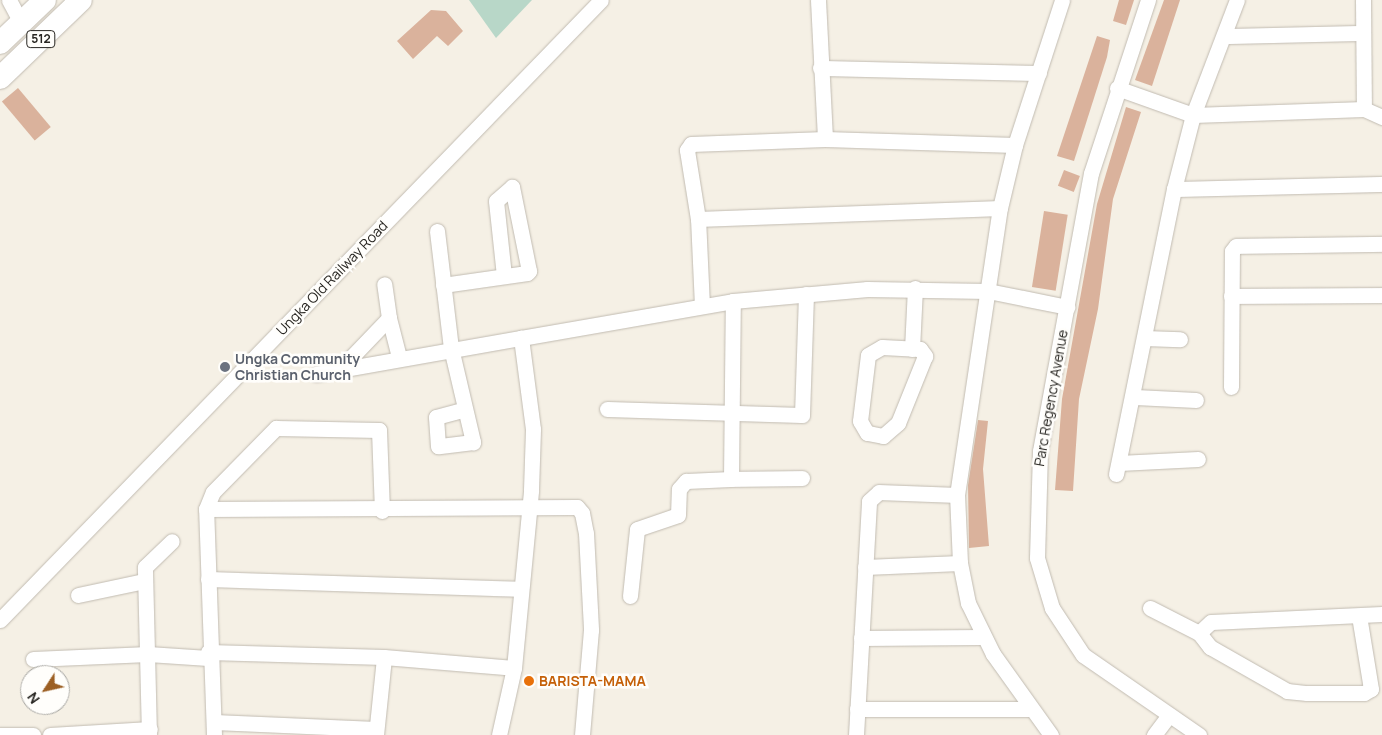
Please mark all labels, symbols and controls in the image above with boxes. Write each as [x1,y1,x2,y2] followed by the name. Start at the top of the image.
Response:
[26,30,56,48] road number: 512
[273,217,391,339] street label: Ungka Old Railway Road
[1031,328,1071,468] street label: Parc Regency Avenue
[235,351,360,384] place label: Ungka Community Christian Church
[219,361,231,373] marker: Ungka Community Christian Church
[20,665,70,715] north arrow
[539,673,646,689] place label: BARISTA-MAMA
[523,675,535,687] marker: BARISTA-MAMA
[22,689,44,708] text: N

